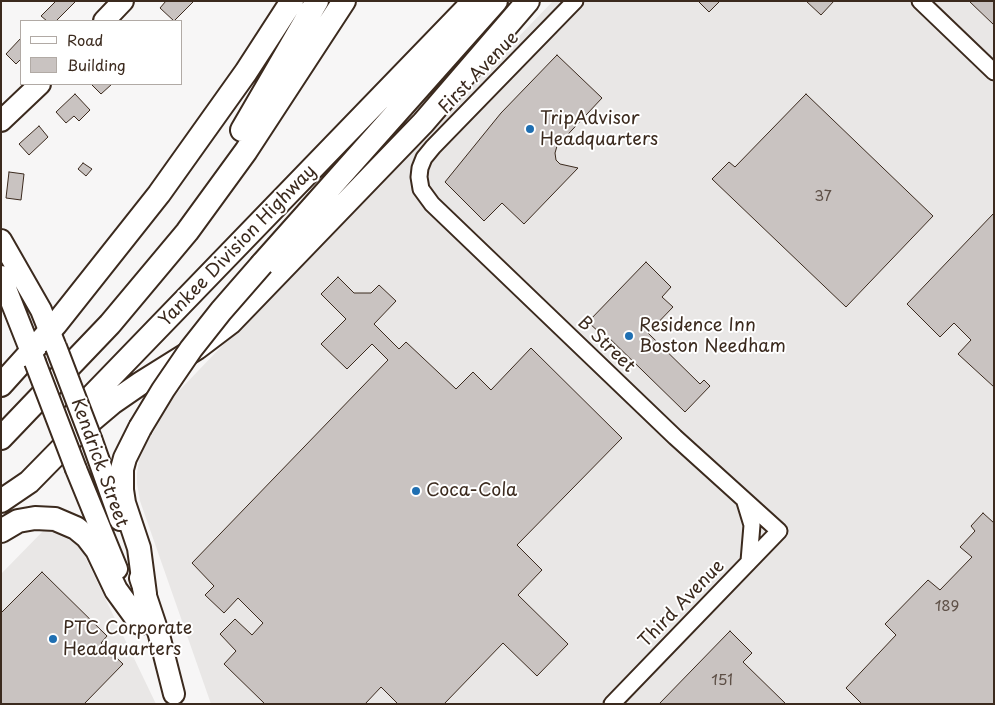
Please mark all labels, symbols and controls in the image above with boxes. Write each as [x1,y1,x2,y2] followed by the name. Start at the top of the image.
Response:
[20,20,182,85] legend
[434,27,524,119] street label: First Avenue
[67,28,103,51] text: Road
[67,53,126,76] text: Building
[540,108,658,150] place label: TripAdvisor Headquarters
[524,123,536,135] marker: TripAdvisor Headquarters
[155,161,321,331] street label: Yankee Division Highway
[814,188,832,206] house number: 37
[573,312,639,378] street label: B Street
[639,315,786,358] place label: Residence Inn Boston Needham
[623,330,635,342] marker: Residence Inn Boston Needham
[66,396,132,530] street label: Kendrick Street
[426,480,517,502] place label: Coca-Cola
[410,485,422,497] marker: Coca-Cola
[635,556,729,652] street label: Third Avenue
[935,598,959,616] house number: 189
[63,618,192,660] place label: PTC Corporate Headquarters
[47,633,59,645] marker: PTC Corporate Headquarters
[711,672,733,690] house number: 151

